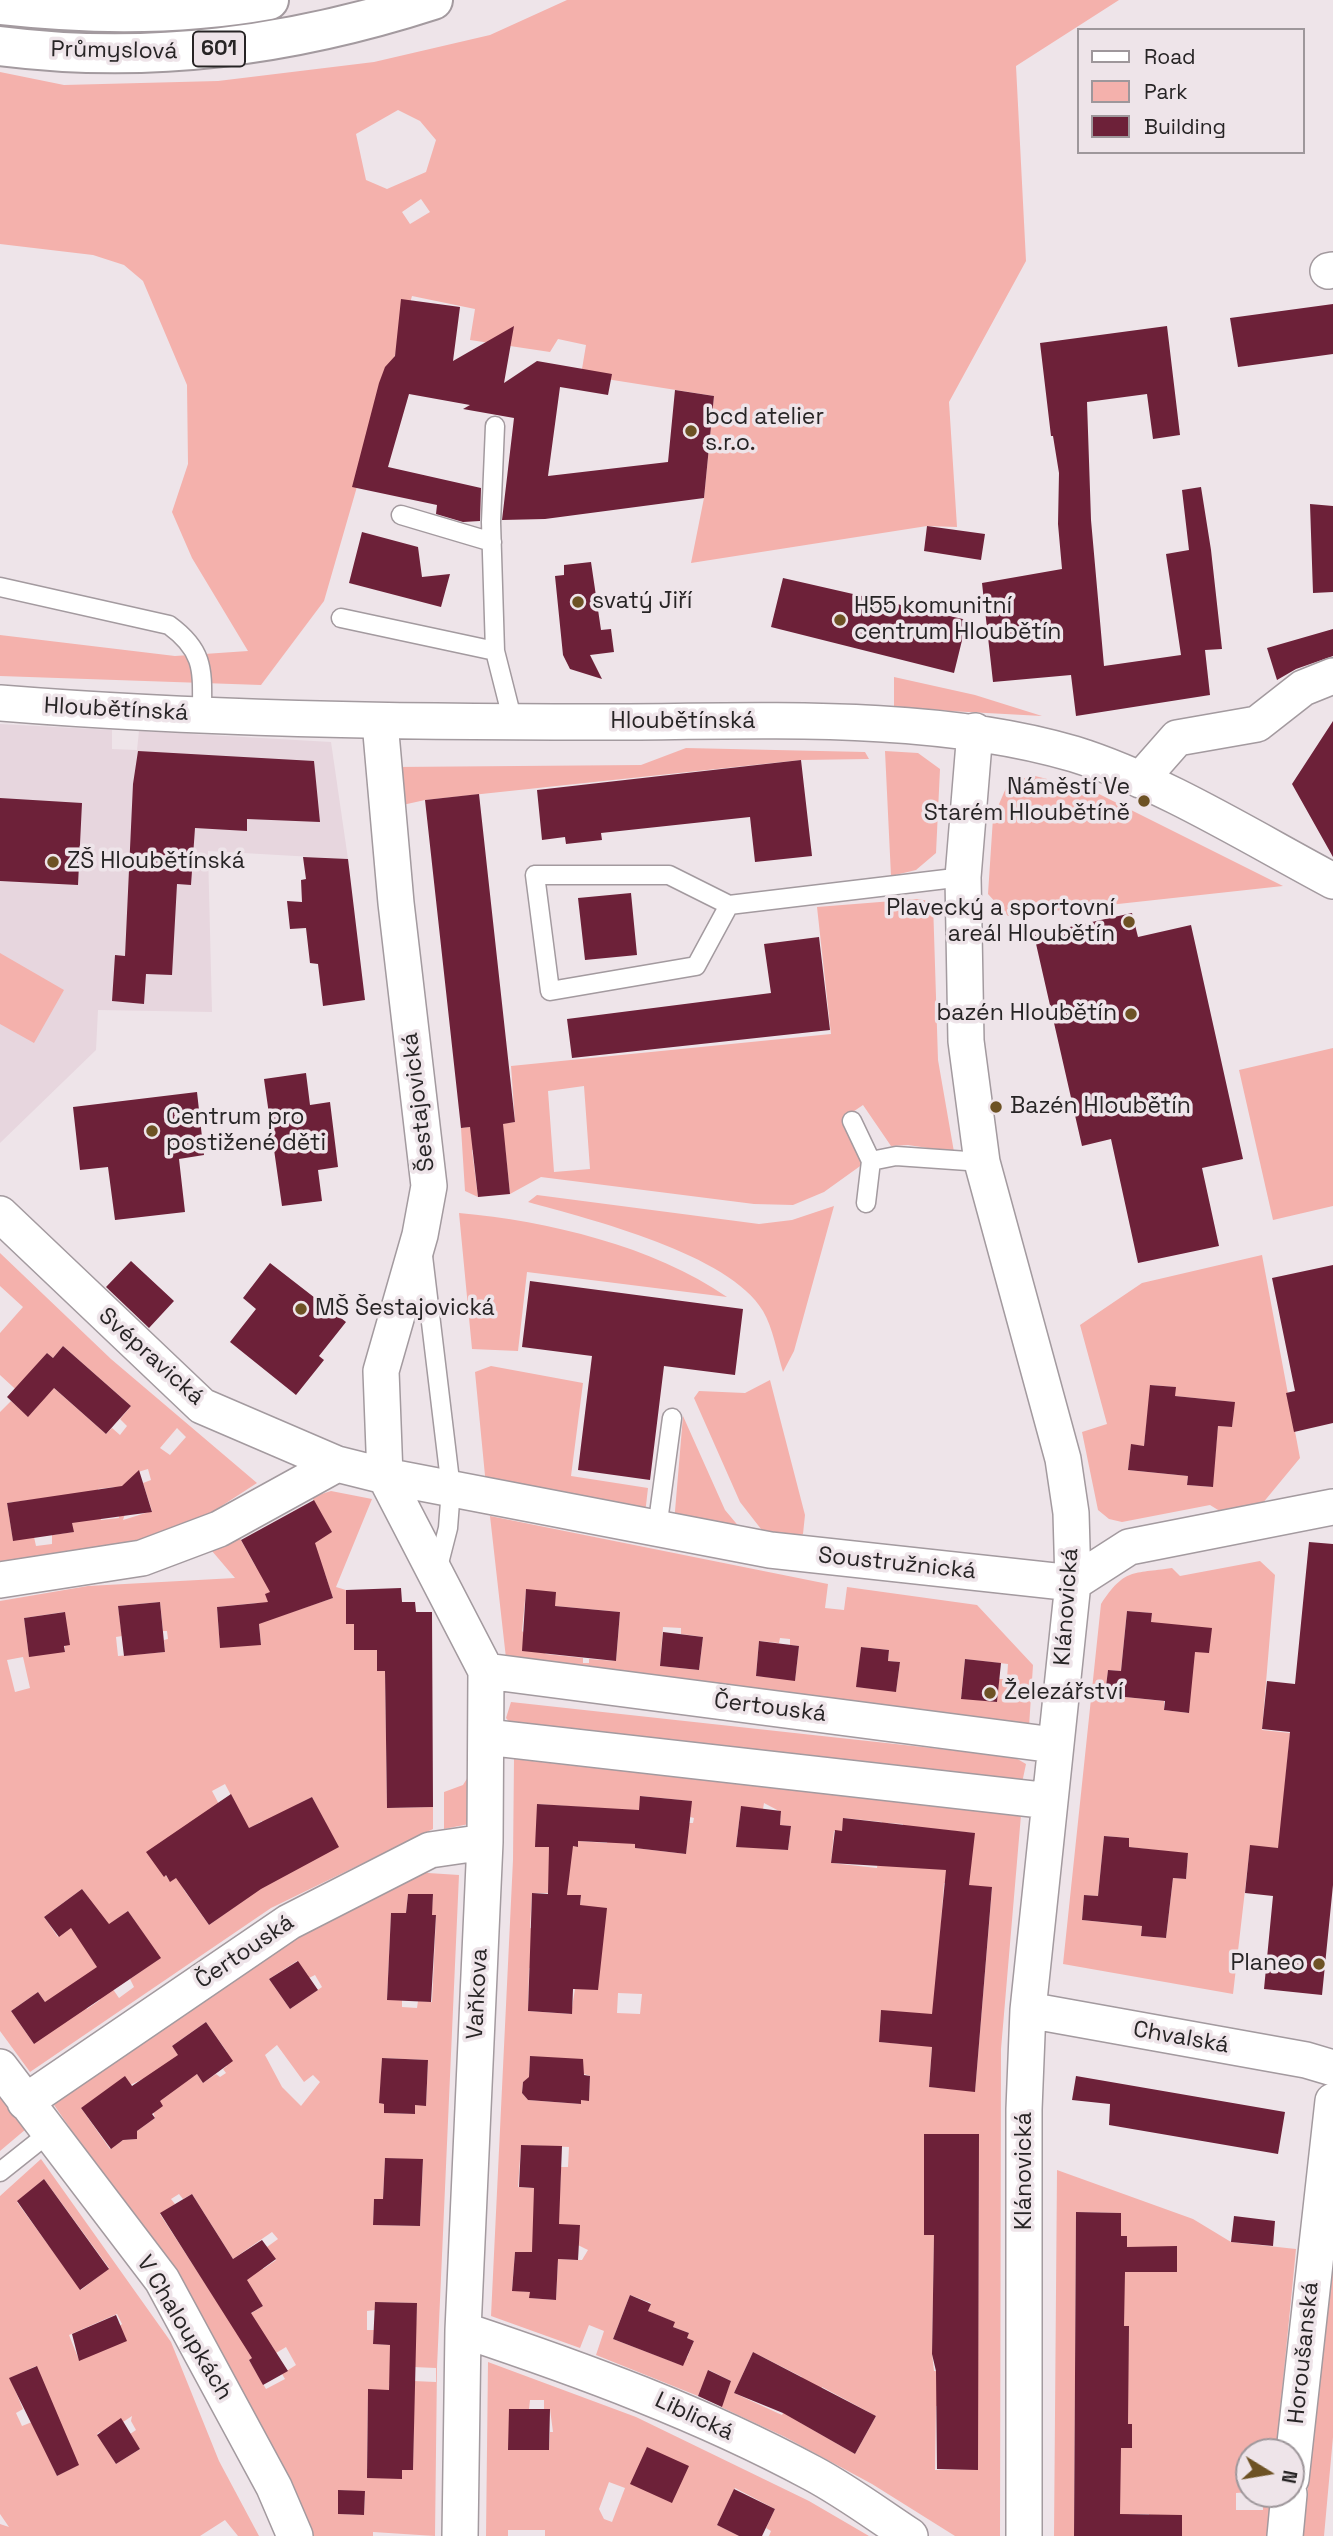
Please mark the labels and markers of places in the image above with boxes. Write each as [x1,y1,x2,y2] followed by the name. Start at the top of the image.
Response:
[705,404,824,458] place label: bcd atelier s.r.o.
[683,423,699,439] marker: bcd atelier s.r.o.
[592,588,692,616] place label: svatý Jiří
[854,593,1061,647] place label: H55 komunitní centrum Hloubětín
[570,594,586,610] marker: svatý Jiří
[832,612,848,628] marker: H55 komunitní centrum Hloubětín
[924,774,1130,828] place label: Náměstí Ve Starém Hloubětíně
[1136,793,1152,809] marker: Náměstí Ve Starém Hloubětíně
[67,848,245,876] place label: ZŠ Hloubětínská
[45,854,61,870] marker: ZŠ Hloubětínská
[886,895,1115,949] place label: Plavecký a sportovní areál Hloubětín
[1121,914,1137,930] marker: Plavecký a sportovní areál Hloubětín
[936,1000,1117,1028] place label: bazén Hloubětín
[1123,1006,1139,1022] marker: bazén Hloubětín
[1010,1093,1191,1121] place label: Bazén Hloubětín
[988,1099,1004,1115] marker: Bazén Hloubětín
[166,1104,326,1158] place label: Centrum pro postižené děti
[144,1123,160,1139] marker: Centrum pro postižené děti
[315,1295,495,1323] place label: MŠ Šestajovická
[293,1301,309,1317] marker: MŠ Šestajovická
[1004,1679,1123,1707] place label: Železářství
[982,1685,998,1701] marker: Železářství
[1230,1950,1305,1978] place label: Planeo
[1311,1956,1327,1972] marker: Planeo

